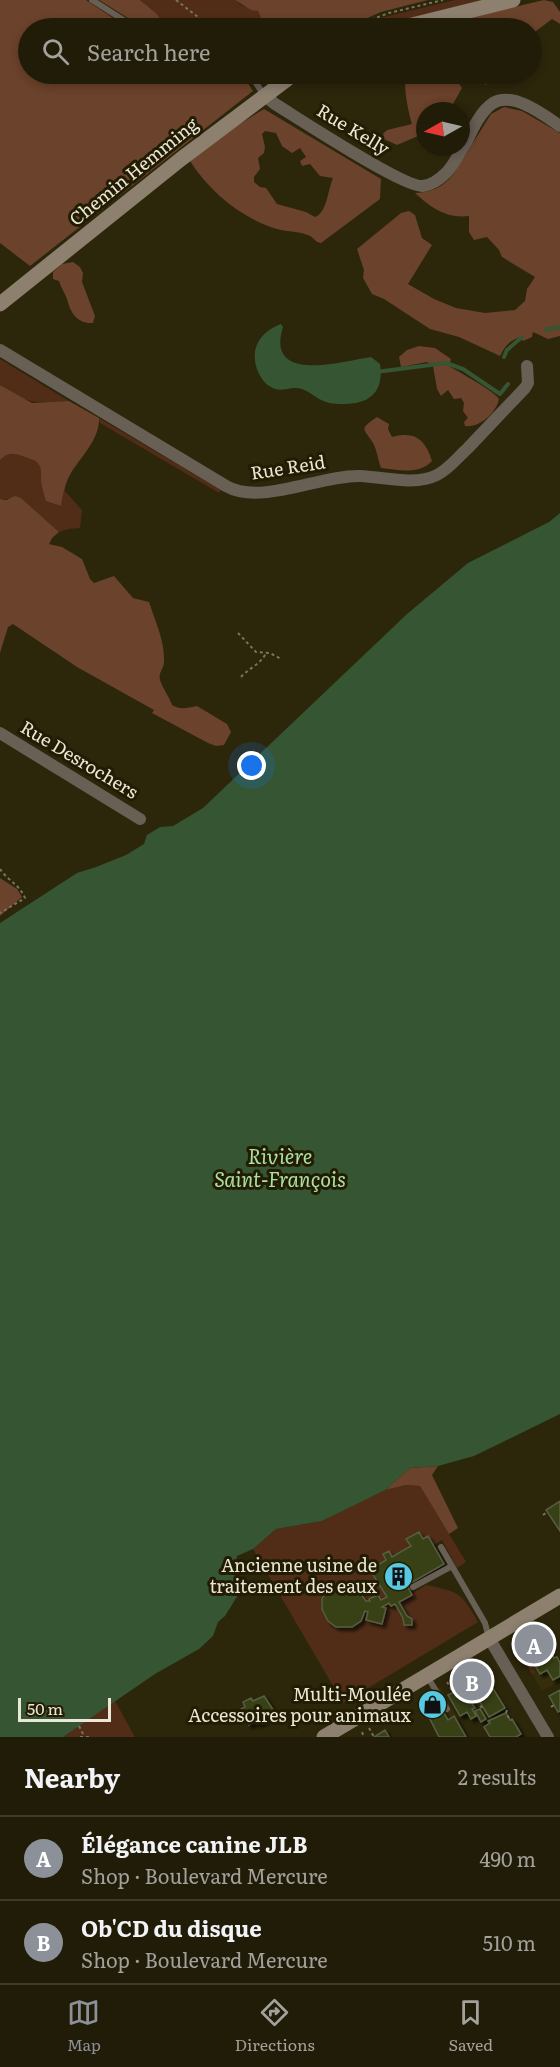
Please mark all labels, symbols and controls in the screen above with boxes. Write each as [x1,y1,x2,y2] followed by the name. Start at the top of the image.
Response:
[18,18,542,84] search box
[39,35,72,68] icon: search
[87,35,210,68] text: Search here
[312,96,396,161] street label: Rue Kelly
[416,102,470,156] north arrow
[63,110,204,231] street label: Chemin Hemming
[248,447,327,486] street label: Rue Reid
[16,713,144,805] street label: Rue Desrochers
[237,751,266,780] your location
[214,1140,346,1193] water label: Rivière Saint-François
[209,1551,378,1599] place label: Ancienne usine de traitement des eaux
[382,1560,414,1592] building icon: Ancienne usine de traitement des eaux
[514,1622,554,1666] pin: A
[452,1658,492,1704] pin: B
[188,1680,412,1728] place label: Multi-Moulée Accessoires pour animaux
[416,1689,448,1721] shop icon: Multi-Moulée Accessoires pour animaux
[18,1695,111,1722] scale bar
[27,1696,63,1720] text: 50 m
[24,1757,120,1796] text: Nearby
[458,1761,536,1791] text: 2 results
[81,1827,307,1860] text: Élégance canine JLB
[36,1843,51,1873] text: A
[480,1843,536,1873] text: 490 m
[81,1860,328,1890] text: Shop · Boulevard Mercure
[81,1911,262,1944] text: Ob'CD du disque
[37,1927,50,1957] text: B
[483,1927,536,1957] text: 510 m
[81,1944,328,1974] text: Shop · Boulevard Mercure
[67,1996,101,2056] tab: Map
[235,1996,315,2056] tab: Directions
[449,1996,493,2056] tab: Saved

